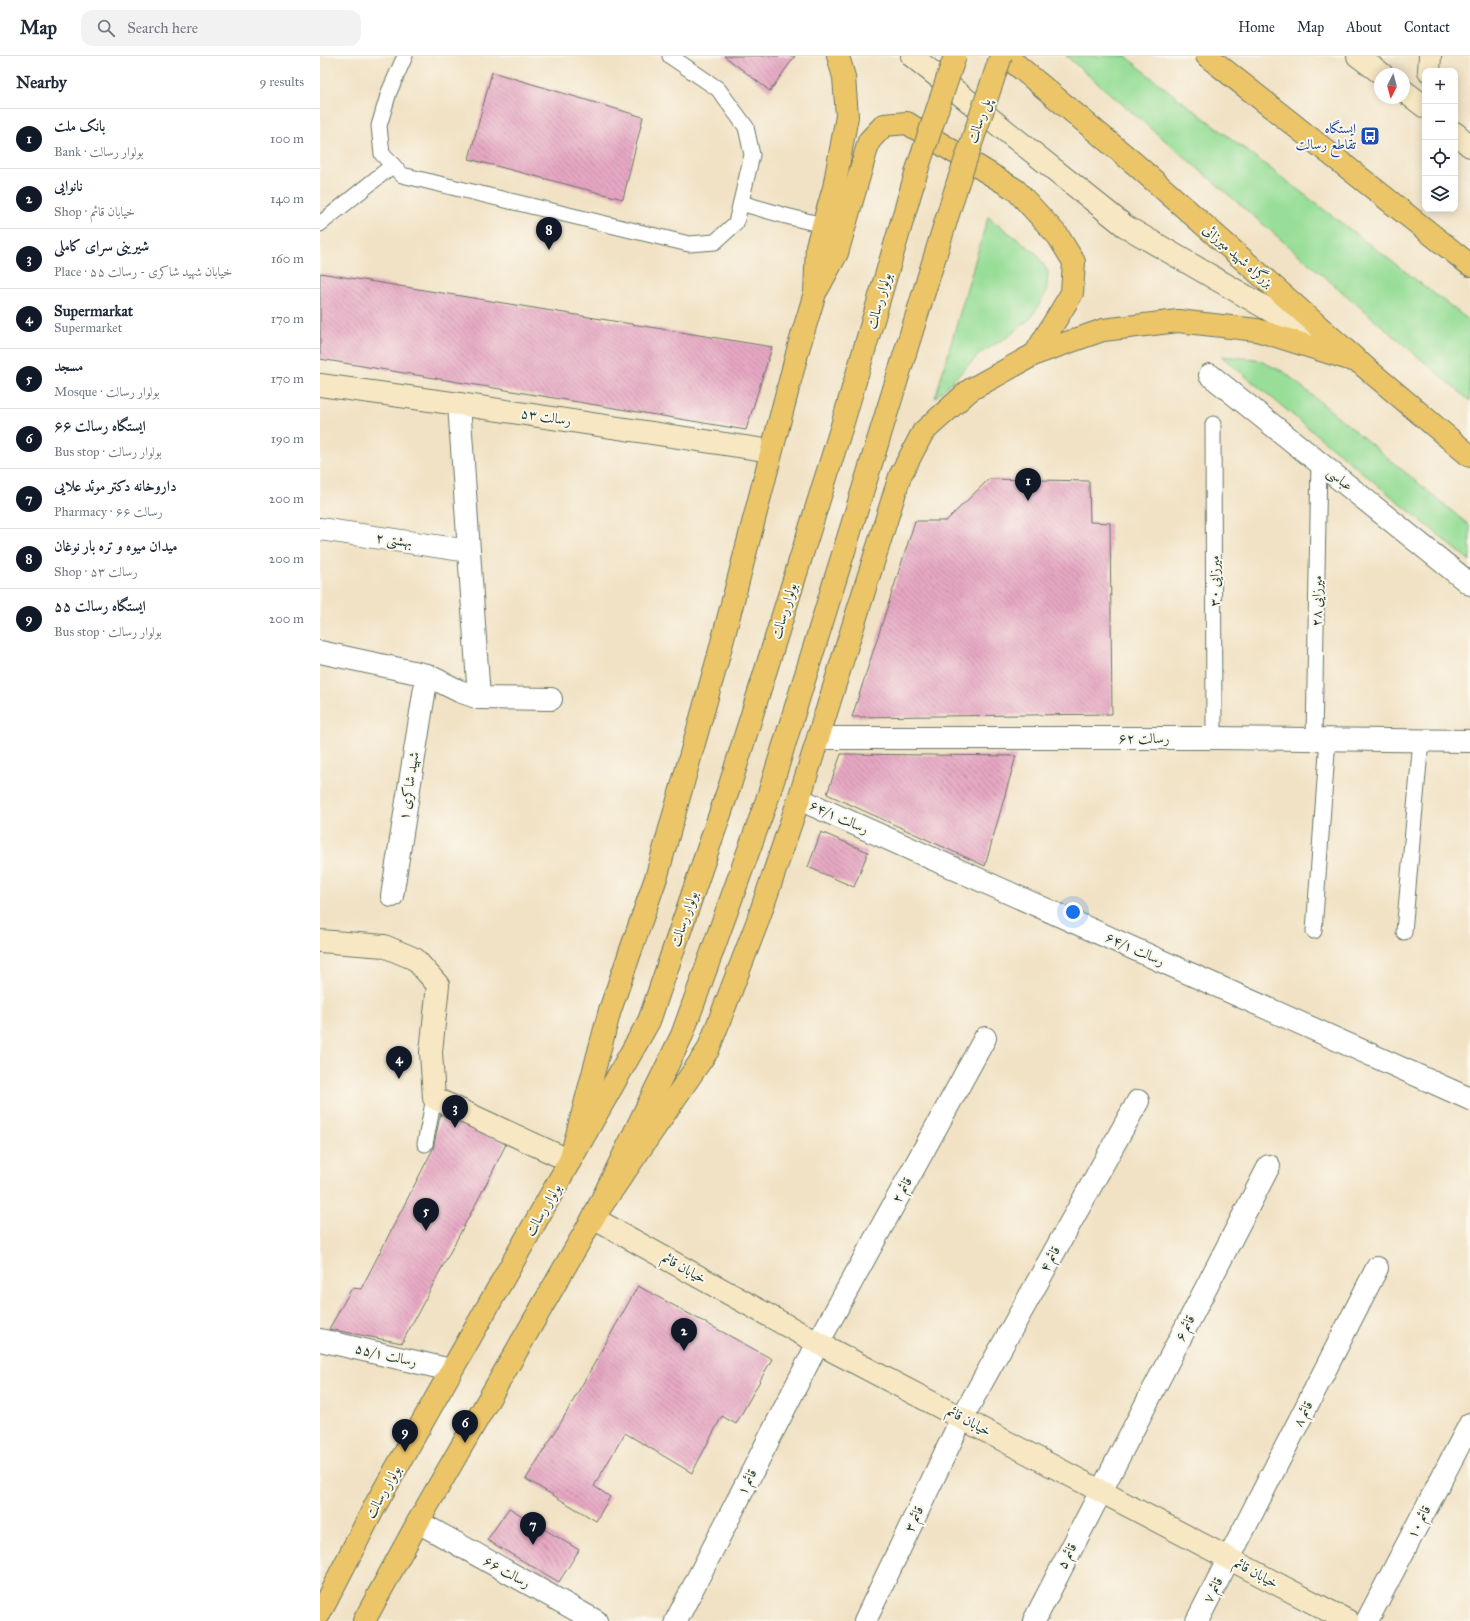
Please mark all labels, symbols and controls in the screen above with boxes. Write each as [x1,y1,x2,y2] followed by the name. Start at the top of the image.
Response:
[81,10,361,46] search box
[20,16,57,39] text: Map
[95,17,117,39] icon: search
[127,19,198,37] text: Search here
[1238,19,1275,36] text: Home
[1297,19,1324,36] text: Map
[1346,19,1382,36] text: About
[1404,19,1450,36] text: Contact
[1374,68,1410,104] north arrow
[1422,68,1458,212] map controls
[1422,68,1458,104] button: +
[16,72,67,93] text: Nearby
[260,74,304,90] text: 9 results
[963,95,997,146] street label: پل رسالت
[1422,104,1458,140] button: −
[54,117,105,135] text: بانک ملت
[1295,119,1356,158] place label: ایستگاه تقاطع رسالت
[1359,125,1381,147] bus stop icon: ایستگاه تقاطع رسالت
[26,131,32,147] text: 1
[270,131,304,147] text: 100 m
[1422,140,1458,176] button: locate
[54,144,143,160] text: Bank · بولوار رسالت
[1422,176,1458,212] button: layers
[54,177,83,195] text: نانوایی
[26,191,32,207] text: 2
[270,191,304,207] text: 140 m
[54,204,135,220] text: Shop · خیابان قائم
[536,217,562,250] pin: 8
[1199,220,1278,292] street label: بزرگراه شهید میرزائی
[54,237,149,255] text: شیرینی سرای کاملی
[26,251,32,267] text: 3
[271,251,304,267] text: 160 m
[54,264,232,280] text: Place · خیابان شهید شاکری - رسالت ۵۵
[863,270,895,331] street label: بولوار رسالت
[54,302,133,320] text: Supermarkat
[25,311,33,327] text: 4
[271,311,304,327] text: 170 m
[54,320,122,336] text: Supermarket
[54,357,83,375] text: مسجد
[26,371,32,387] text: 5
[271,371,304,387] text: 170 m
[54,384,159,400] text: Mosque · بولوار رسالت
[519,405,573,429] street label: رسالت ۵۳
[54,417,146,435] text: ایستگاه رسالت ۶۶
[26,431,32,447] text: 6
[271,431,304,447] text: 190 m
[54,444,162,460] text: Bus stop · بولوار رسالت
[1323,463,1356,495] street label: عباسی
[1015,468,1041,501] pin: 1
[54,477,177,495] text: داروخانه دکتر موئد علایی
[26,491,32,507] text: 7
[269,491,304,507] text: 200 m
[54,504,163,520] text: Pharmacy · رسالت ۶۶
[374,529,413,552] street label: بهشتی ۲
[54,537,178,555] text: میدان میوه و تره بار نوغان
[26,551,32,567] text: 8
[269,551,304,567] text: 200 m
[1206,555,1224,607] street label: میرزایی ۳۰
[54,564,138,580] text: Shop · رسالت ۵۳
[1308,575,1327,627] street label: میرزایی ۲۸
[767,580,801,641] street label: بولوار رسالت
[54,597,146,615] text: ایستگاه رسالت ۵۵
[26,611,32,627] text: 9
[269,611,304,627] text: 200 m
[54,624,162,640] text: Bus stop · بولوار رسالت
[1119,730,1169,747] street label: رسالت ۶۲
[395,750,424,822] street label: شهید شاکری ۱
[807,796,871,838] street label: رسالت ۶۴/۱
[667,889,702,949] street label: بولوار رسالت
[1063,902,1083,922] your location
[1103,928,1167,970] street label: رسالت ۶۴/۱
[386,1046,412,1079] pin: 4
[442,1095,468,1128] pin: 3
[888,1174,919,1208] street label: قائم ۲
[521,1180,565,1239] street label: بولوار رسالت
[413,1198,439,1231] pin: 5
[1036,1243,1067,1277] street label: قائم ۴
[657,1249,709,1291] street label: خیابان قائم
[1171,1312,1202,1346] street label: قائم ۶
[671,1318,697,1351] pin: 2
[353,1340,419,1370] street label: رسالت ۵۵/۱
[1289,1398,1320,1432] street label: قائم ۸
[942,1402,994,1443] street label: خیابان قائم
[452,1410,478,1443] pin: 6
[392,1419,418,1452] pin: 9
[362,1462,405,1521] street label: بولوار رسالت
[733,1466,764,1500] street label: قائم ۱
[901,1503,931,1536] street label: قائم ۳
[1403,1503,1438,1543] street label: قائم ۱۰
[520,1512,546,1545] pin: 7
[1053,1540,1084,1574] street label: قائم ۵
[481,1552,533,1592] street label: رسالت ۶۶
[1229,1554,1281,1595] street label: خیابان قائم
[1199,1574,1230,1608] street label: قائم ۷

